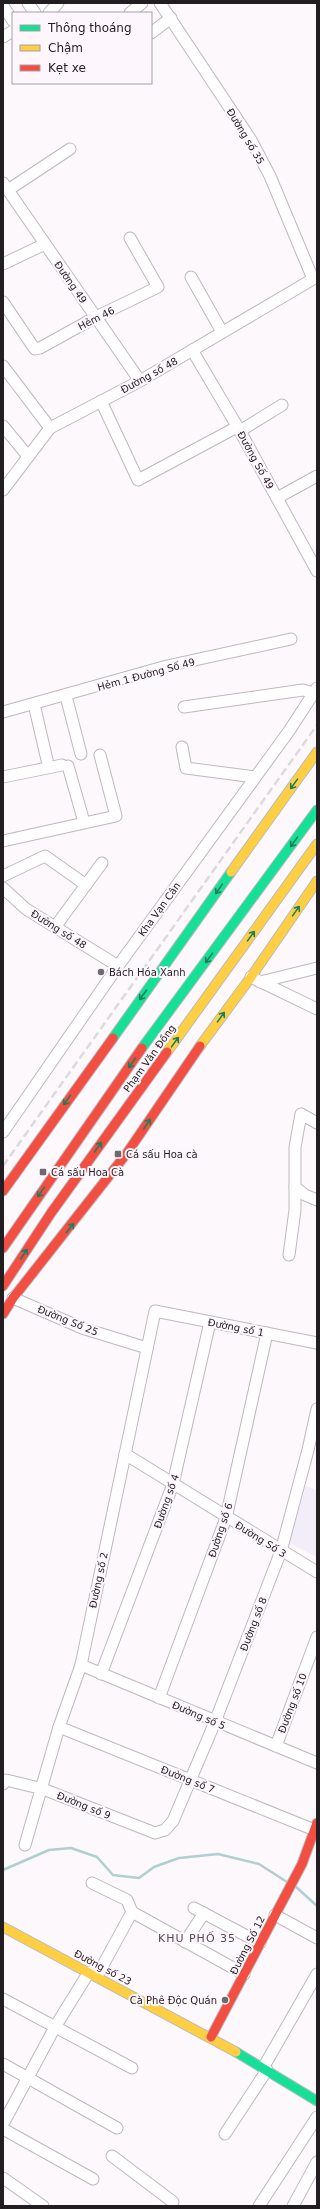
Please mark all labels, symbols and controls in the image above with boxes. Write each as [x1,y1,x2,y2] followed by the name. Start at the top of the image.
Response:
[12,12,152,84] legend
[47,21,132,35] text: Thông thoáng
[48,41,83,55] text: Chậm
[48,61,86,75] text: Kẹt xe
[225,106,267,166] street label: Đường số 35
[52,259,89,305] street label: Đường 49
[76,305,116,332] street label: Hẻm 46
[119,355,180,396] street label: Đường số 48
[235,429,276,491] street label: Đường Số 49
[96,656,196,693] street label: Hẻm 1 Đường Số 49
[290,778,298,789] one-way arrow
[290,836,298,847] one-way arrow
[136,880,184,939] street label: Kha Vạn Cân
[215,884,223,895] one-way arrow
[292,905,300,916] one-way arrow
[29,908,88,951] street label: Đường số 48
[247,931,255,942] one-way arrow
[204,952,213,963] one-way arrow
[96,967,106,977] marker: Bách Hóa Xanh
[109,967,186,978] place label: Bách Hóa Xanh
[139,990,147,1001] one-way arrow
[217,1011,225,1022] one-way arrow
[121,1023,178,1095] street label: Phạm Văn Đồng
[170,1036,179,1047] one-way arrow
[128,1057,136,1068] one-way arrow
[63,1095,71,1106] one-way arrow
[143,1118,151,1129] one-way arrow
[94,1142,103,1153] one-way arrow
[113,1149,123,1159] marker: Cá sấu Hoa cà
[126,1149,198,1160] place label: Cá sấu Hoa cà
[38,1167,48,1177] marker: Cá sấu Hoa Cà
[51,1167,124,1178] place label: Cá sấu Hoa Cà
[37,1186,45,1197] one-way arrow
[65,1222,74,1233] one-way arrow
[21,1248,29,1260] one-way arrow
[36,1303,100,1338] street label: Đường Số 25
[207,1317,265,1338] street label: Đường số 1
[152,1472,181,1530] street label: Đường số 4
[206,1501,235,1559] street label: Đường số 6
[233,1519,288,1559] street label: Đường Số 3
[87,1551,110,1609] street label: Đường số 2
[238,1596,269,1653] street label: Đường số 8
[276,1672,309,1735] street label: Đường số 10
[170,1699,227,1732] street label: Đường số 5
[159,1764,216,1795] street label: Đường số 7
[55,1790,112,1821] street label: Đường số 9
[228,1914,267,1976] street label: Đường Số 12
[158,1931,236,1945] district label: KHU PHỐ 35
[72,1948,133,1987] street label: Đường số 23
[130,1995,217,2007] place label: Cà Phê Độc Quán
[220,1995,230,2005] marker: Cà Phê Độc Quán

